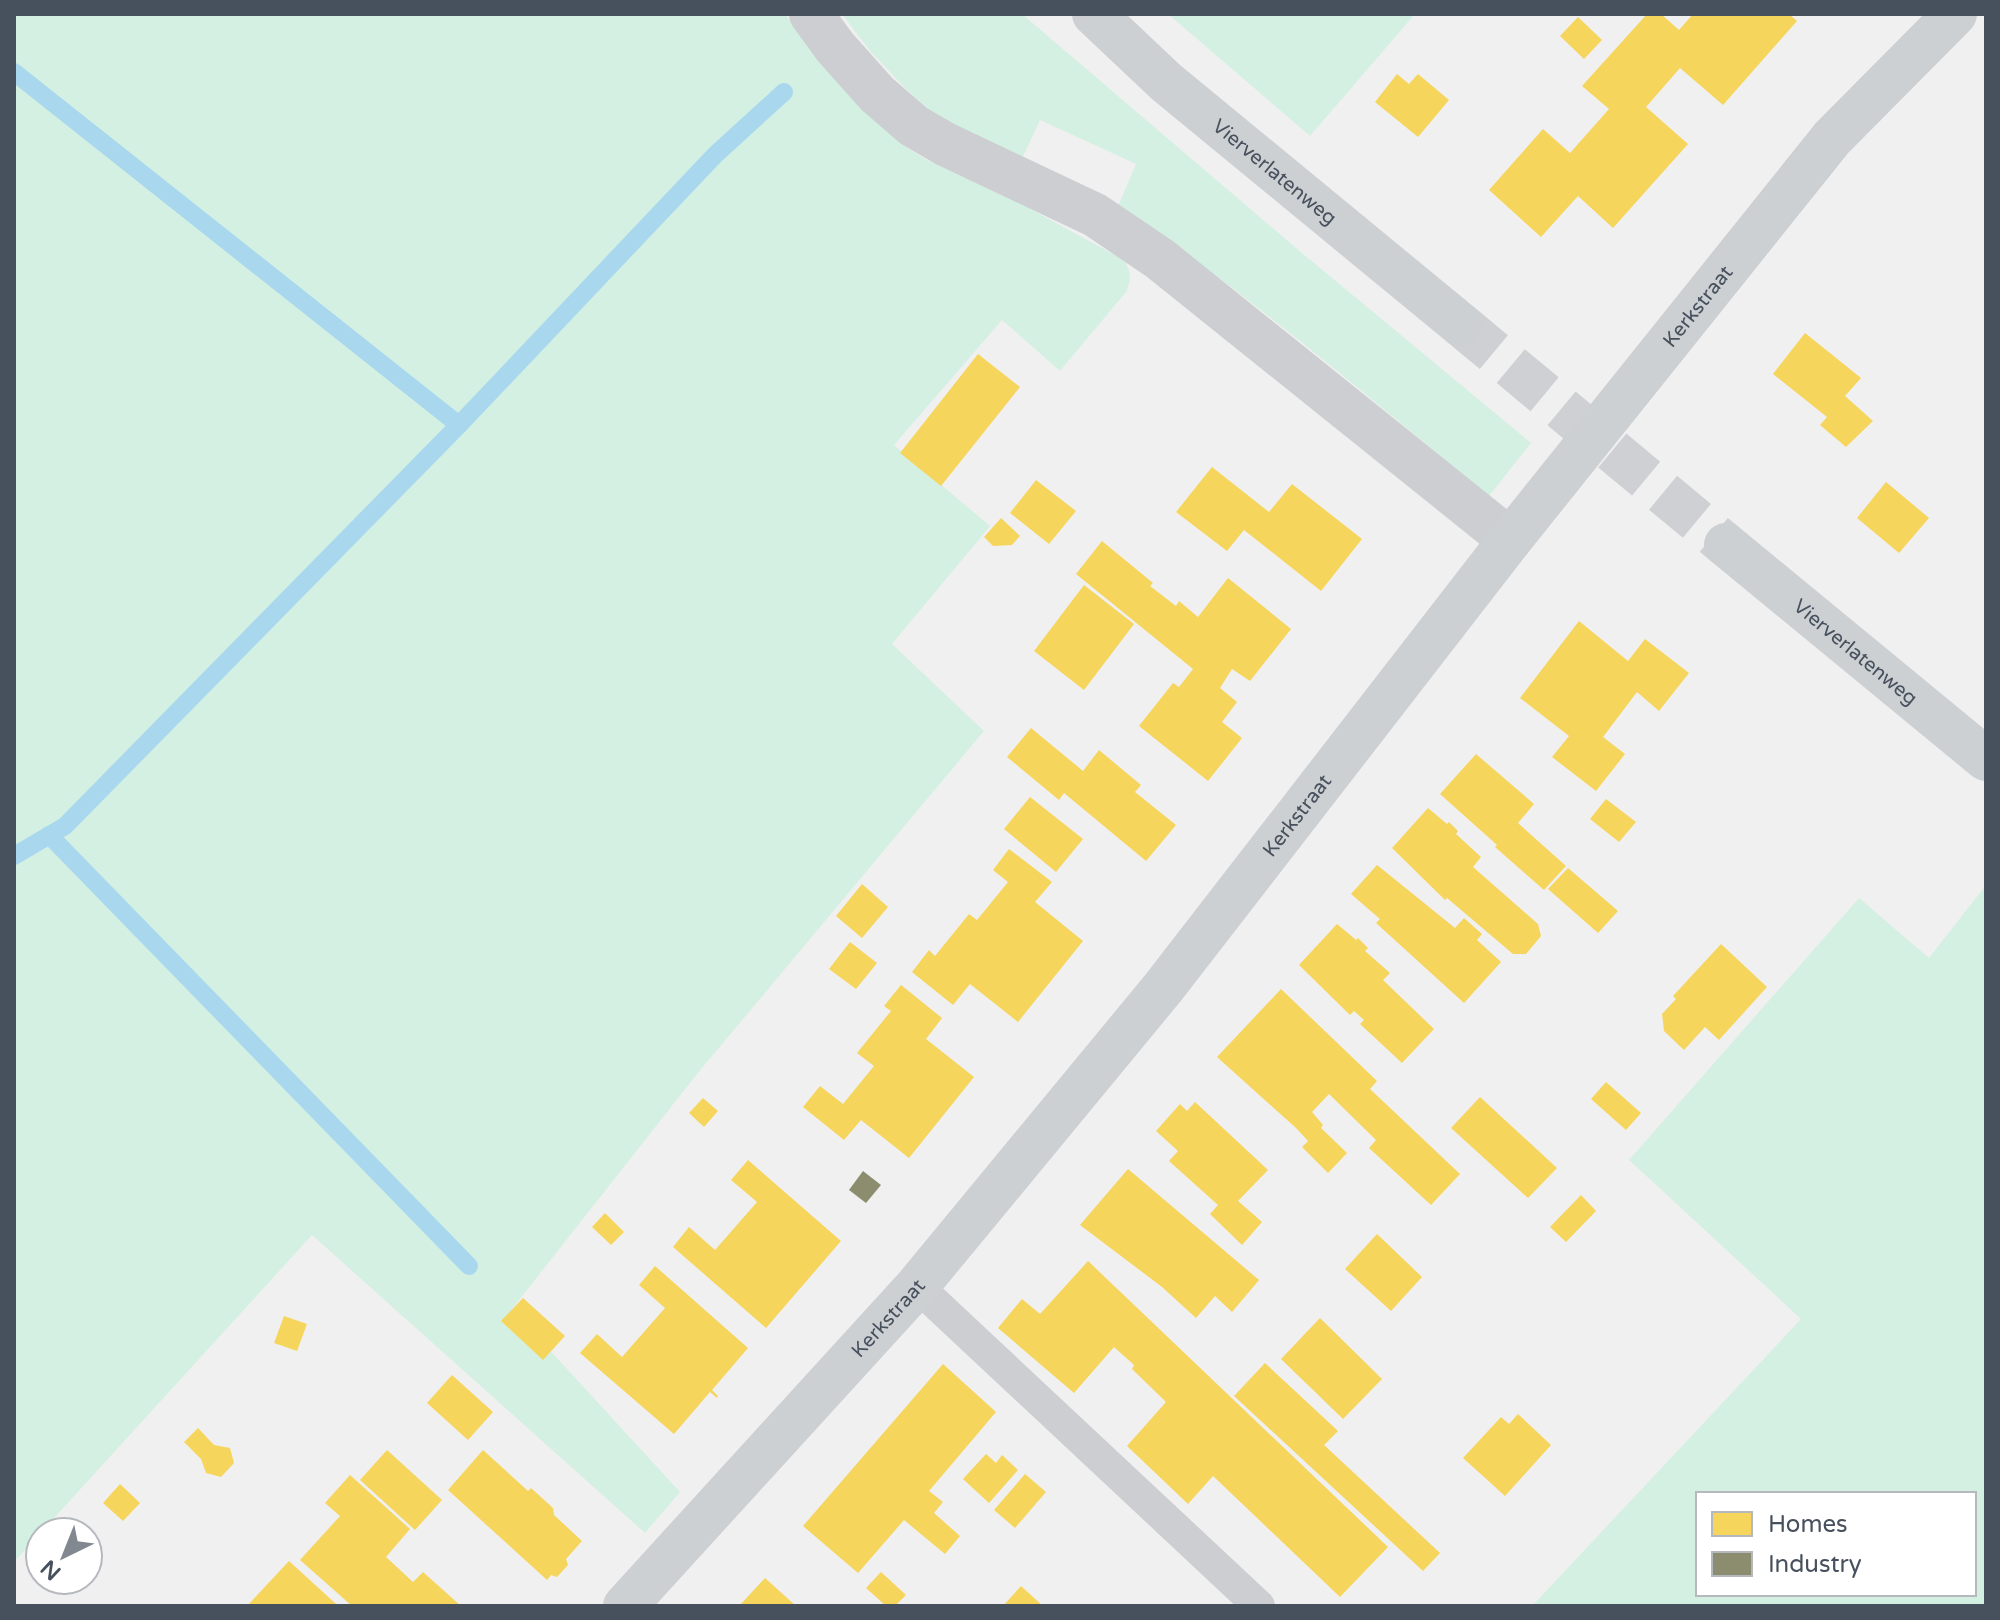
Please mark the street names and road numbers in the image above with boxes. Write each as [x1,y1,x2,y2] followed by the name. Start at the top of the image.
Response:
[1207,114,1341,230] street label: Vierverlatenweg
[1658,261,1738,352] street label: Kerkstraat
[1788,594,1922,711] street label: Vierverlatenweg
[1258,770,1337,862] street label: Kerkstraat
[847,1274,931,1363] street label: Kerkstraat

